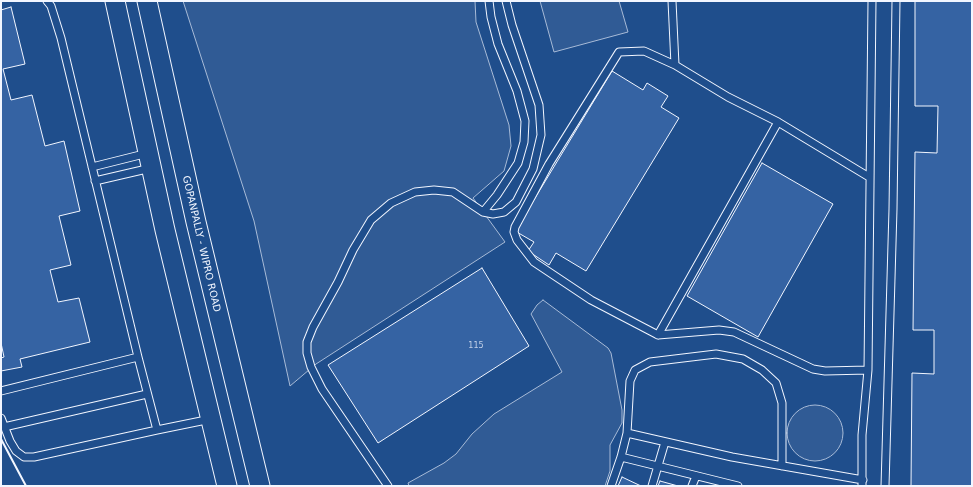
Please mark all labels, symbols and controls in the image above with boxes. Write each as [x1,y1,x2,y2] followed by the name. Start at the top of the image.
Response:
[179,175,223,313] street label: GOPANPALLY - WIPRO ROAD
[468,341,484,351] house number: 115

